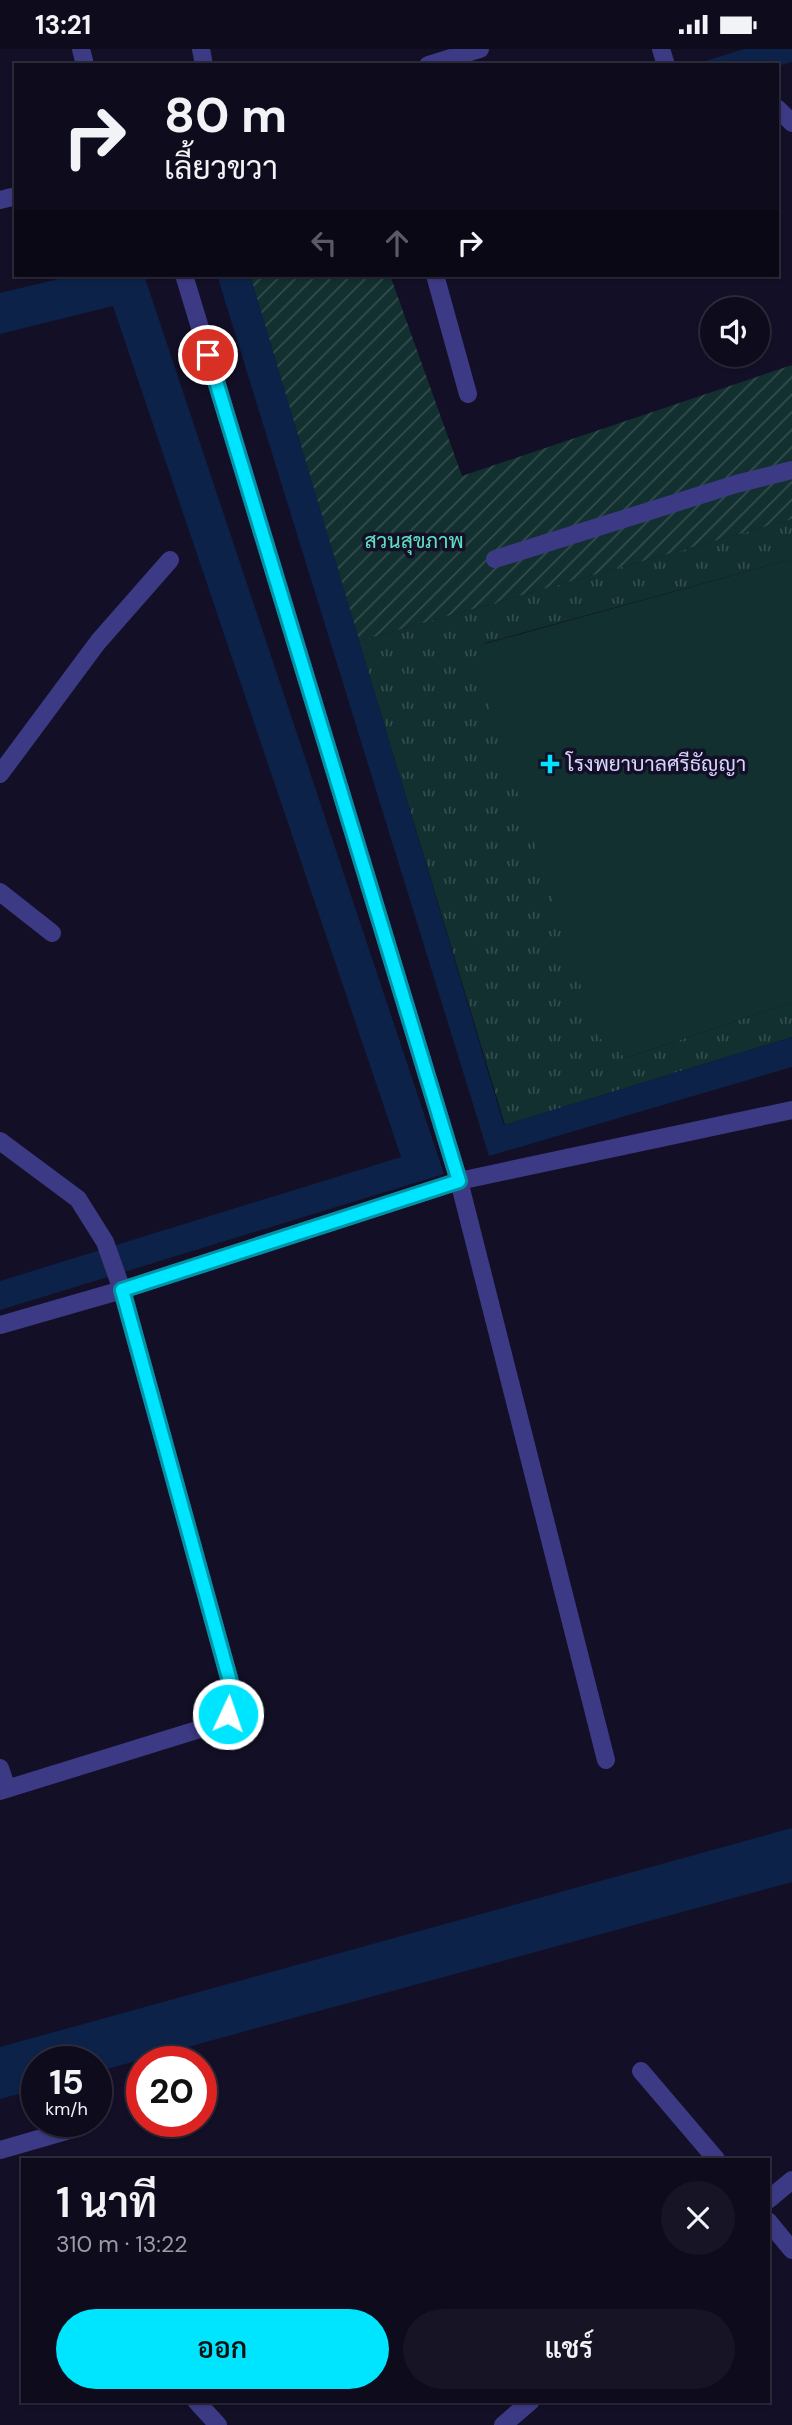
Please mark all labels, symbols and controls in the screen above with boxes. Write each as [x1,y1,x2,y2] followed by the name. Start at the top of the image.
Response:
[35,8,91,42] text: 13:21
[164,83,287,147] text: 80 m
[49,91,140,182] icon: right
[164,147,278,189] text: เลี้ยวขวา
[305,224,343,262] icon: left
[378,224,416,262] icon: ahead
[451,224,489,262] icon: right
[700,297,770,367] map controls
[700,297,770,367] button: sound
[178,325,238,385] pin
[189,336,227,374] icon: arrive
[364,527,464,555] park label: สวนสุขภาพ
[565,750,746,778] place label: โรงพยาบาลศรีธัญญา
[540,754,560,774] marker: โรงพยาบาลศรีธัญญา
[191,1677,265,1751] position arrow
[126,2046,217,2137] speed limit sign: 20
[49,2059,84,2105] text: 15
[45,2097,88,2121] text: km/h
[56,2175,157,2230] text: 1 นาที
[661,2181,735,2255] button: close
[56,2229,187,2259] text: 310 m · 13:22
[56,2309,389,2389] button: ออก
[403,2309,735,2389] button: แชร์

